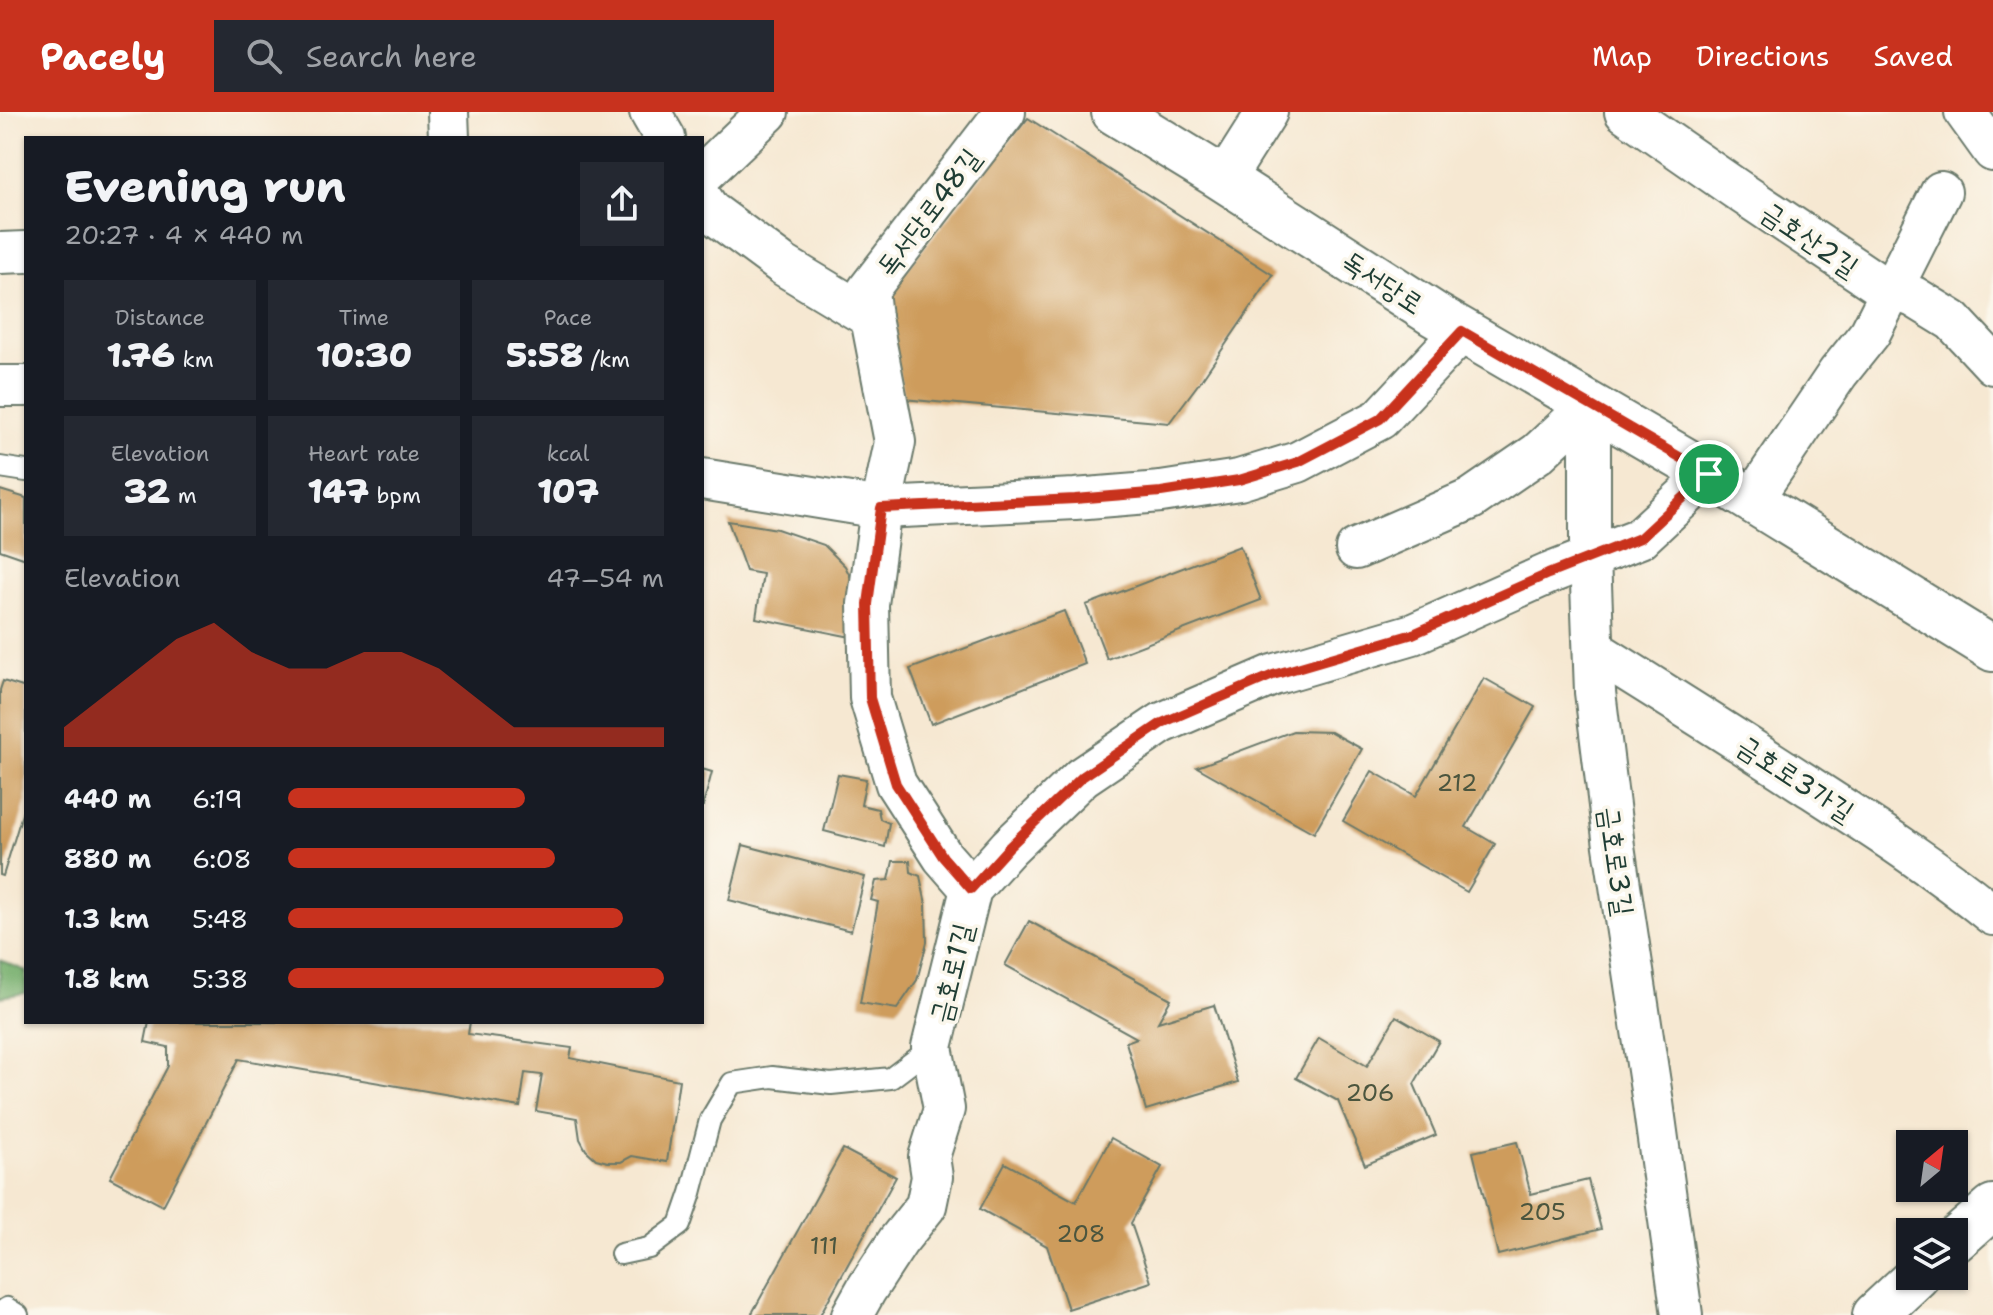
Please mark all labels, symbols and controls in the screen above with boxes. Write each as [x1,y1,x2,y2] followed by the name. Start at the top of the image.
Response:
[214,20,774,92] search box
[40,31,166,82] text: Pacely
[242,34,286,78] icon: search
[306,36,477,77] text: Search here
[1592,37,1652,75] text: Map
[1696,37,1830,75] text: Directions
[1874,37,1953,75] text: Saved
[867,140,989,284] street label: 독서당로48길
[64,157,346,216] text: Evening run
[580,162,664,246] button: share
[1754,193,1866,285] street label: 금호산2길
[64,217,304,252] text: 20:27 · 4 × 440 m
[1335,242,1431,322] street label: 독서당로
[115,303,205,332] text: Distance
[339,303,389,332] text: Time
[544,303,592,332] text: Pace
[106,332,175,378] text: 1.76
[316,332,412,378] text: 10:30
[506,332,583,378] text: 5:58
[175,345,214,374] text: km
[583,345,630,374] text: /km
[111,439,209,468] text: Elevation
[308,439,420,468] text: Heart rate
[547,439,589,468] text: kcal
[1675,440,1743,508] pin
[1687,452,1731,496] icon: arrive
[123,468,170,514] text: 32
[307,468,369,514] text: 147
[537,468,599,514] text: 107
[170,481,197,510] text: m
[369,481,421,510] text: bpm
[64,560,180,595] text: Elevation
[546,560,664,595] text: 47–54 m
[1730,726,1862,830] street label: 금호로3가길
[1436,767,1478,799] house number: 212
[64,781,151,816] text: 440 m
[192,781,243,816] text: 6:19
[1591,804,1643,918] street label: 금호로3길
[64,841,151,876] text: 880 m
[192,841,252,876] text: 6:08
[64,901,149,936] text: 1.3 km
[192,901,248,936] text: 5:48
[920,919,982,1027] street label: 금호로1길
[64,961,149,996] text: 1.8 km
[192,961,248,996] text: 5:38
[1345,1077,1395,1109] house number: 206
[1896,1130,1968,1202] north arrow
[1896,1130,1968,1290] map controls
[1518,1196,1566,1228] house number: 205
[1056,1218,1106,1250] house number: 208
[1896,1218,1968,1290] button: layers
[810,1230,838,1262] house number: 111

